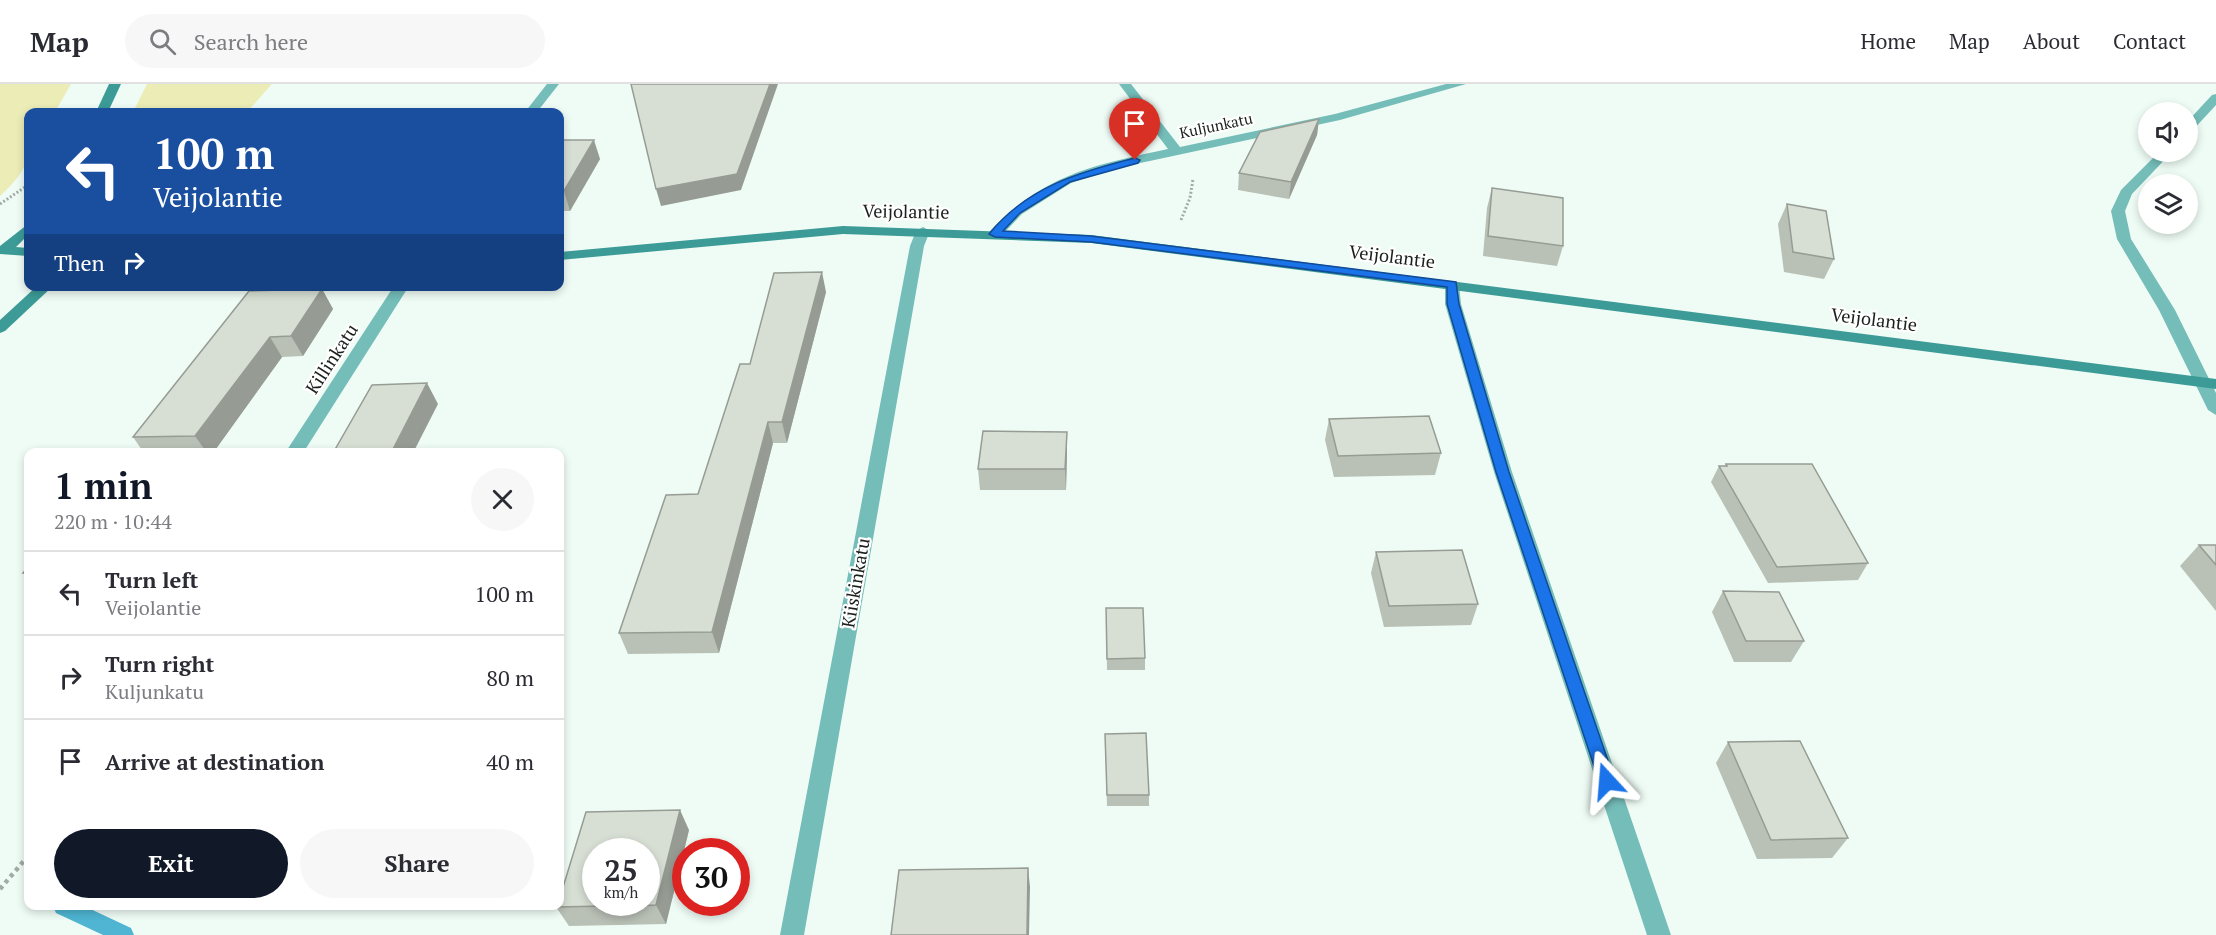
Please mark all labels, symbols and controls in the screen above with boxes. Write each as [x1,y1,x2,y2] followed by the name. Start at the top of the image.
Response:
[125,14,545,68] search box
[30,23,89,60] text: Map
[146,25,179,58] icon: search
[194,27,308,56] text: Search here
[1860,27,1916,55] text: Home
[1949,27,1990,55] text: Map
[2023,27,2080,55] text: About
[2113,27,2186,55] text: Contact
[1109,98,1160,160] pin
[2138,102,2198,234] map controls
[2138,102,2198,162] button: sound
[1118,107,1151,140] icon: arrive
[1177,107,1255,143] street label: Kuljunkatu
[153,125,274,181] text: 100 m
[54,132,132,210] icon: left
[2138,174,2198,234] button: layers
[153,179,283,215] text: Veijolantie
[862,198,950,224] street label: Veijolantie
[1348,239,1437,273] street label: Veijolantie
[117,246,150,279] icon: right
[54,248,105,277] text: Then
[1830,302,1919,336] street label: Veijolantie
[299,319,363,398] street label: Killinkatu
[54,462,152,509] text: 1 min
[471,468,534,531] button: close
[54,508,172,535] text: 220 m · 10:44
[835,536,875,630] street label: Kiiskinkatu
[105,565,198,594] text: Turn left
[54,577,87,610] icon: left
[474,579,534,608] text: 100 m
[105,594,201,621] text: Veijolantie
[105,649,214,678] text: Turn right
[54,661,87,694] icon: right
[486,663,534,692] text: 80 m
[105,678,204,705] text: Kuljunkatu
[54,745,87,778] icon: arrive
[105,747,324,776] text: Arrive at destination
[486,747,534,776] text: 40 m
[1575,749,1639,813] position arrow
[54,829,288,898] button: Exit
[300,829,534,898] button: Share
[672,838,750,916] speed limit sign: 30
[604,850,638,890] text: 25
[604,882,638,902] text: km/h

